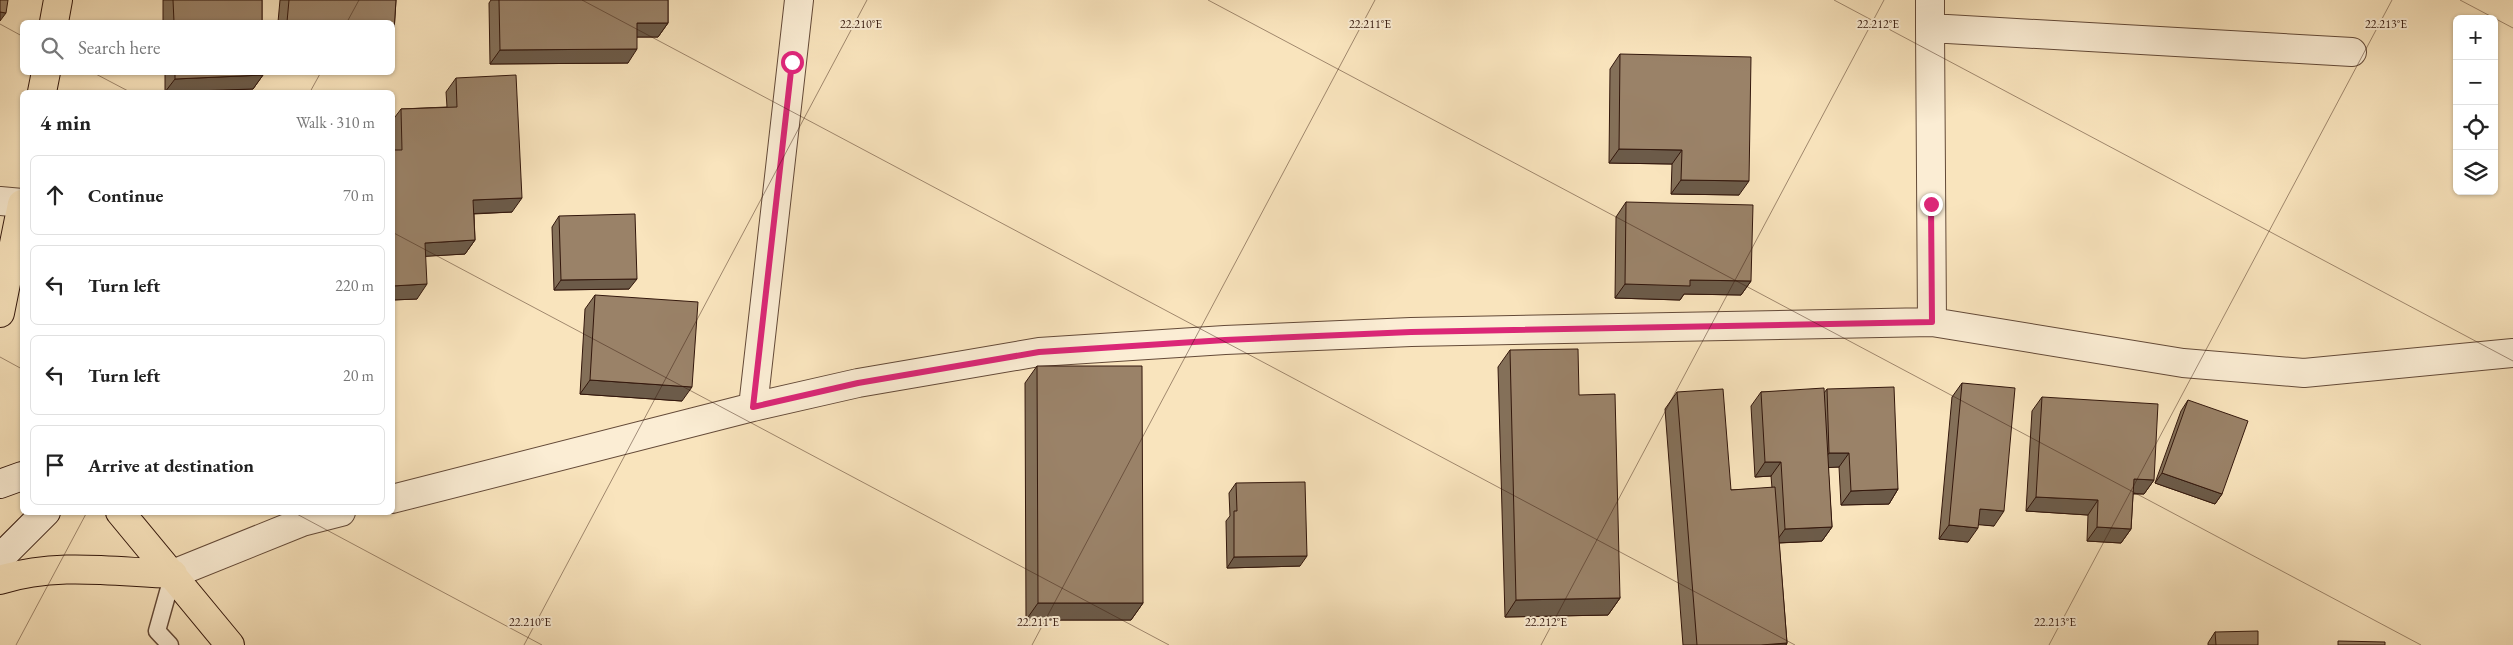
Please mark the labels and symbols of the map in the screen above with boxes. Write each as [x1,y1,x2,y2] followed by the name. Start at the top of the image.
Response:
[840,16,882,32] text: 22.210°E
[1349,16,1391,32] text: 22.211°E
[1857,16,1899,32] text: 22.212°E
[2365,16,2407,32] text: 22.213°E
[781,51,804,74] route start
[1920,193,1943,216] route end
[509,614,551,630] text: 22.210°E
[1017,614,1059,630] text: 22.211°E
[1525,614,1567,630] text: 22.212°E
[2034,614,2076,630] text: 22.213°E

